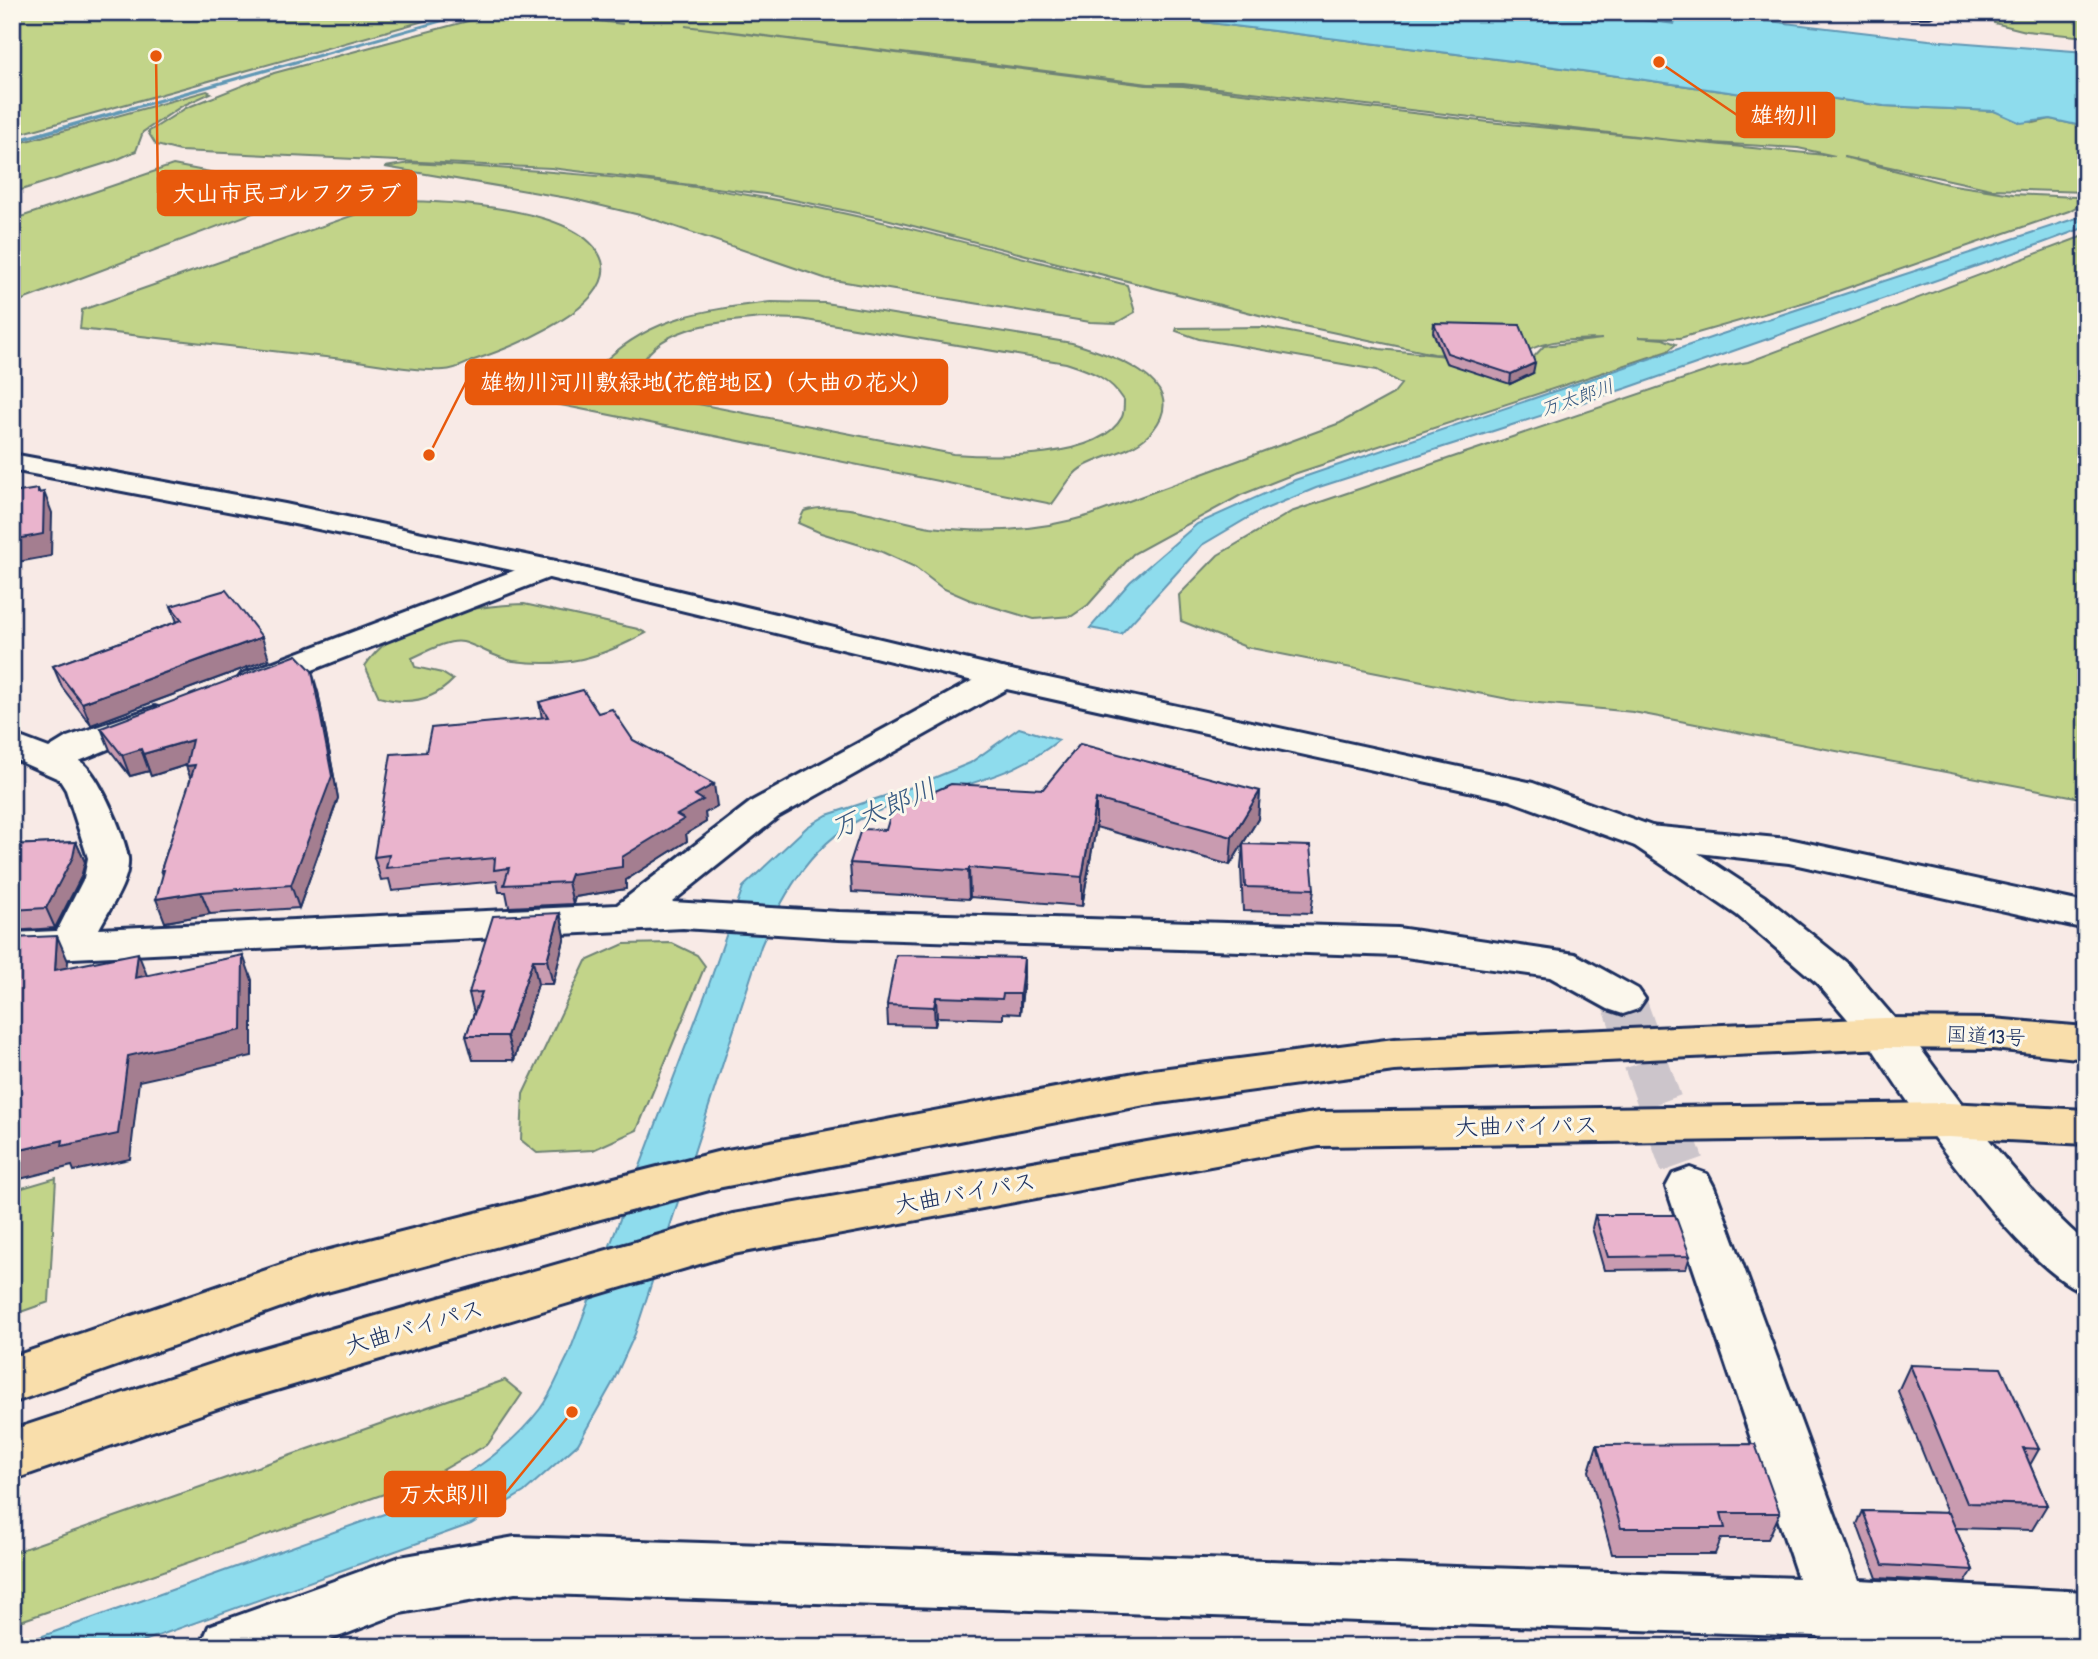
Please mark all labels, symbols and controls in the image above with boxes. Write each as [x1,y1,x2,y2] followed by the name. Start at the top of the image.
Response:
[1737,93,1834,137] callout: 雄物川
[1751,99,1820,130] text: 雄物川
[158,171,416,215] callout: 大山市民ゴルフクラブ
[173,177,401,208] text: 大山市民ゴルフクラブ
[466,360,947,404] callout: 雄物川河川敷緑地(花館地区)（大曲の花火）
[480,366,934,397] text: 雄物川河川敷緑地(花館地区)（大曲の花火）
[1537,372,1617,422] water label: 万太郎川
[824,769,942,847] water label: 万太郎川
[1945,1019,2027,1052] street label: 国道13号
[1454,1108,1598,1142] street label: 大曲バイパス
[891,1164,1038,1220] street label: 大曲バイパス
[340,1291,487,1361] street label: 大曲バイパス
[385,1472,505,1516] callout: 万太郎川
[399,1478,491,1509] text: 万太郎川

